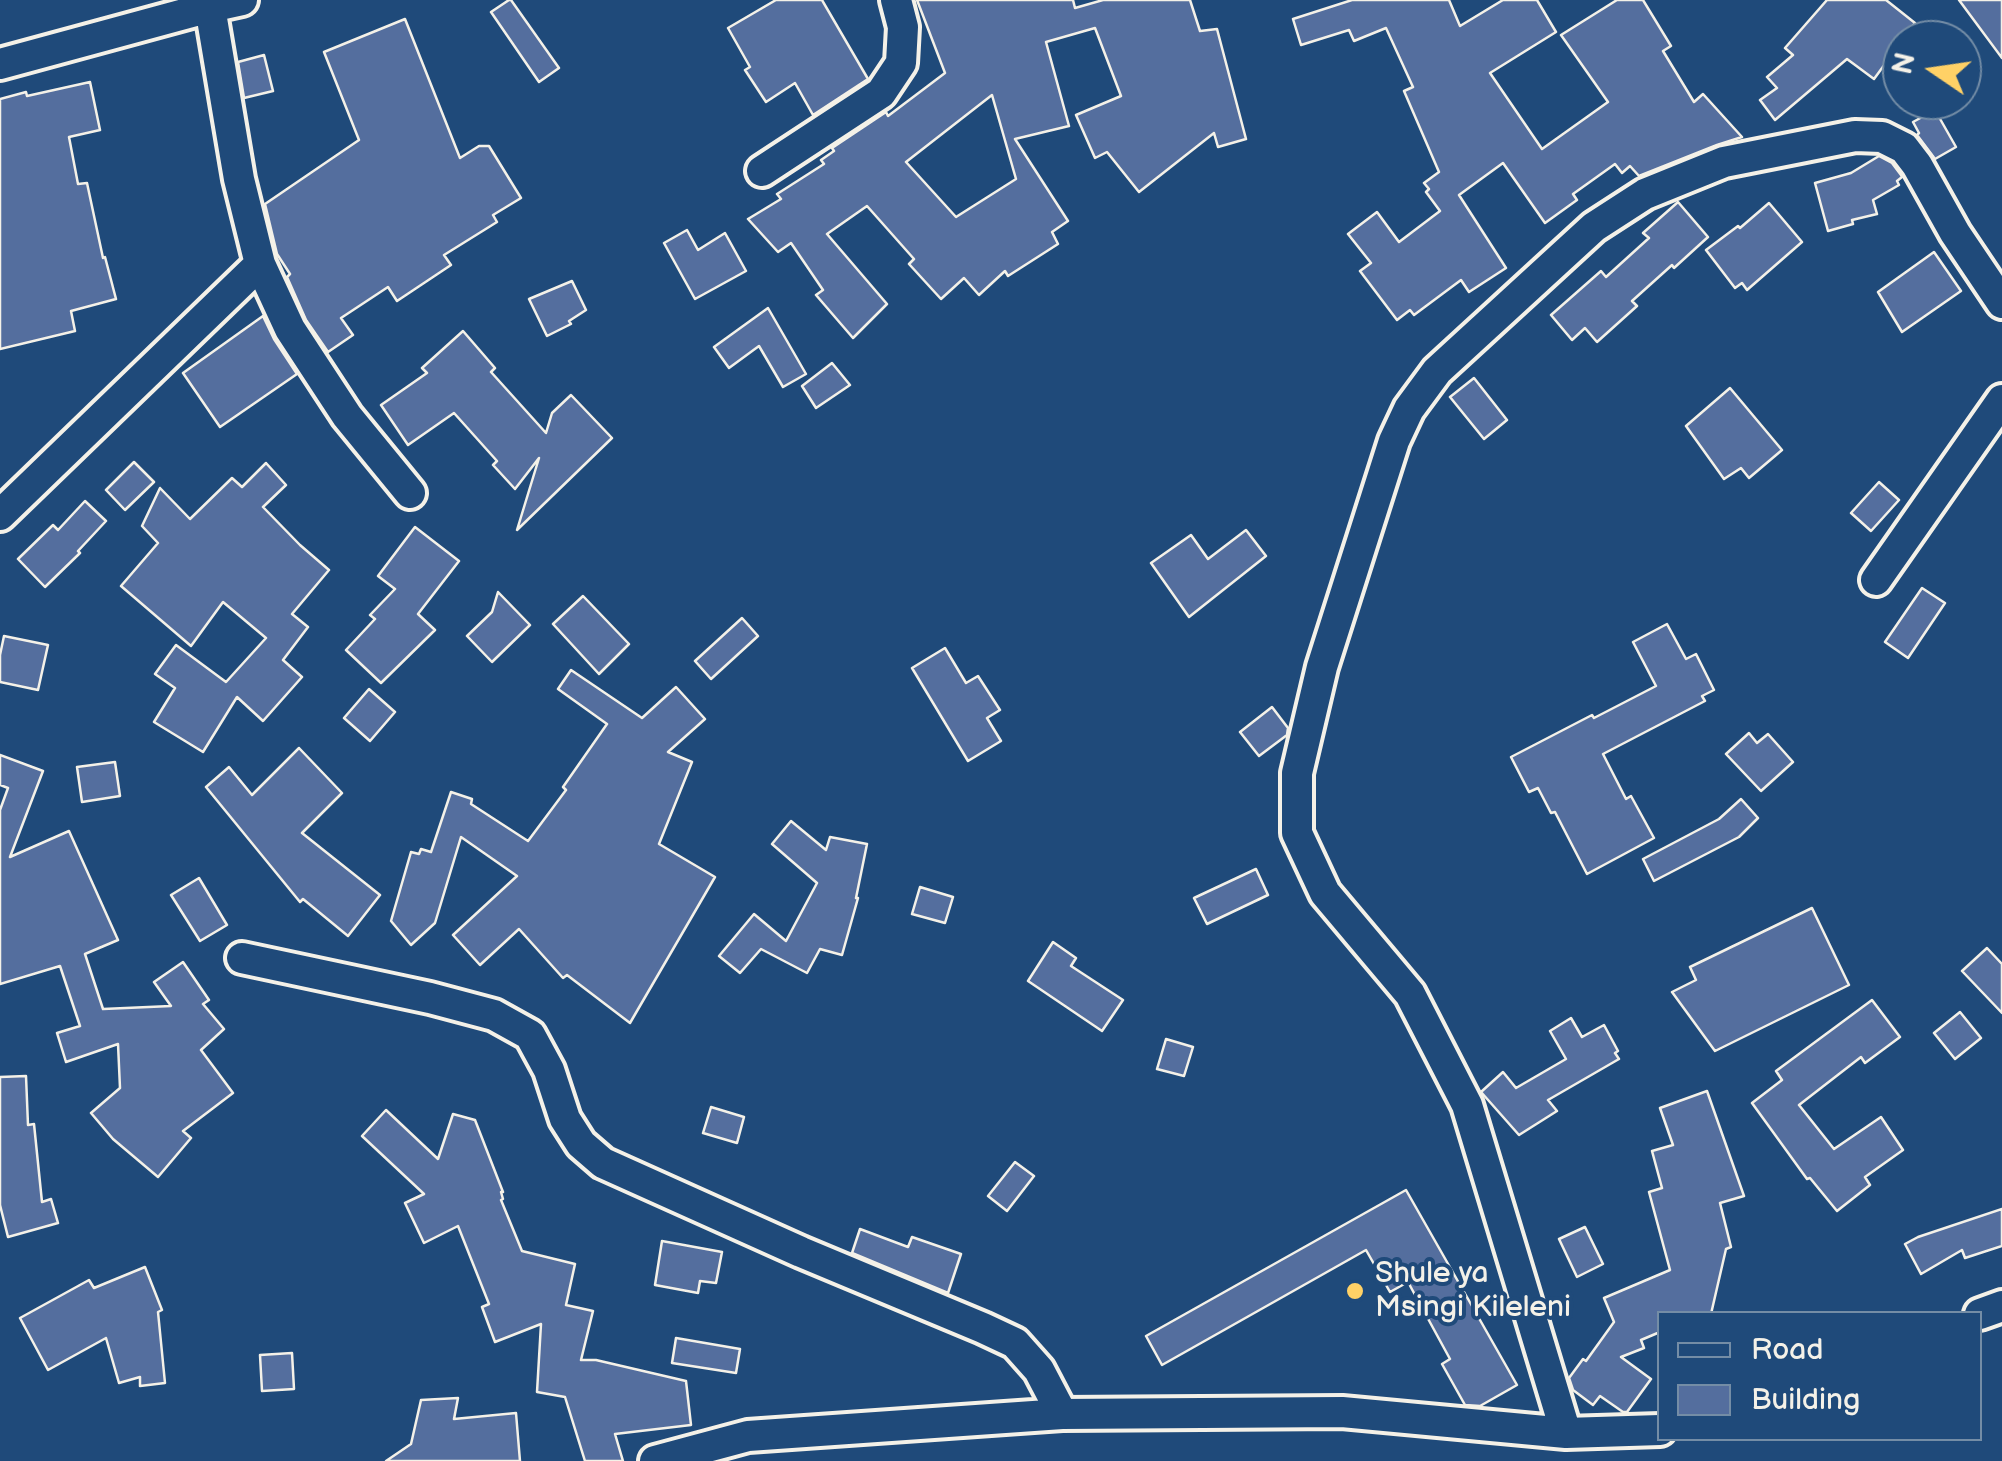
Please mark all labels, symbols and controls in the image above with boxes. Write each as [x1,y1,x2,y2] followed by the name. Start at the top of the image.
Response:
[1882,20,1982,120] north arrow
[1886,50,1923,78] text: N
[1375,1256,1571,1326] place label: Shule ya Msingi Kileleni
[1344,1280,1366,1302] marker: Shule ya Msingi Kileleni
[1657,1311,1982,1441] legend
[1751,1332,1824,1368] text: Road
[1751,1382,1860,1418] text: Building

